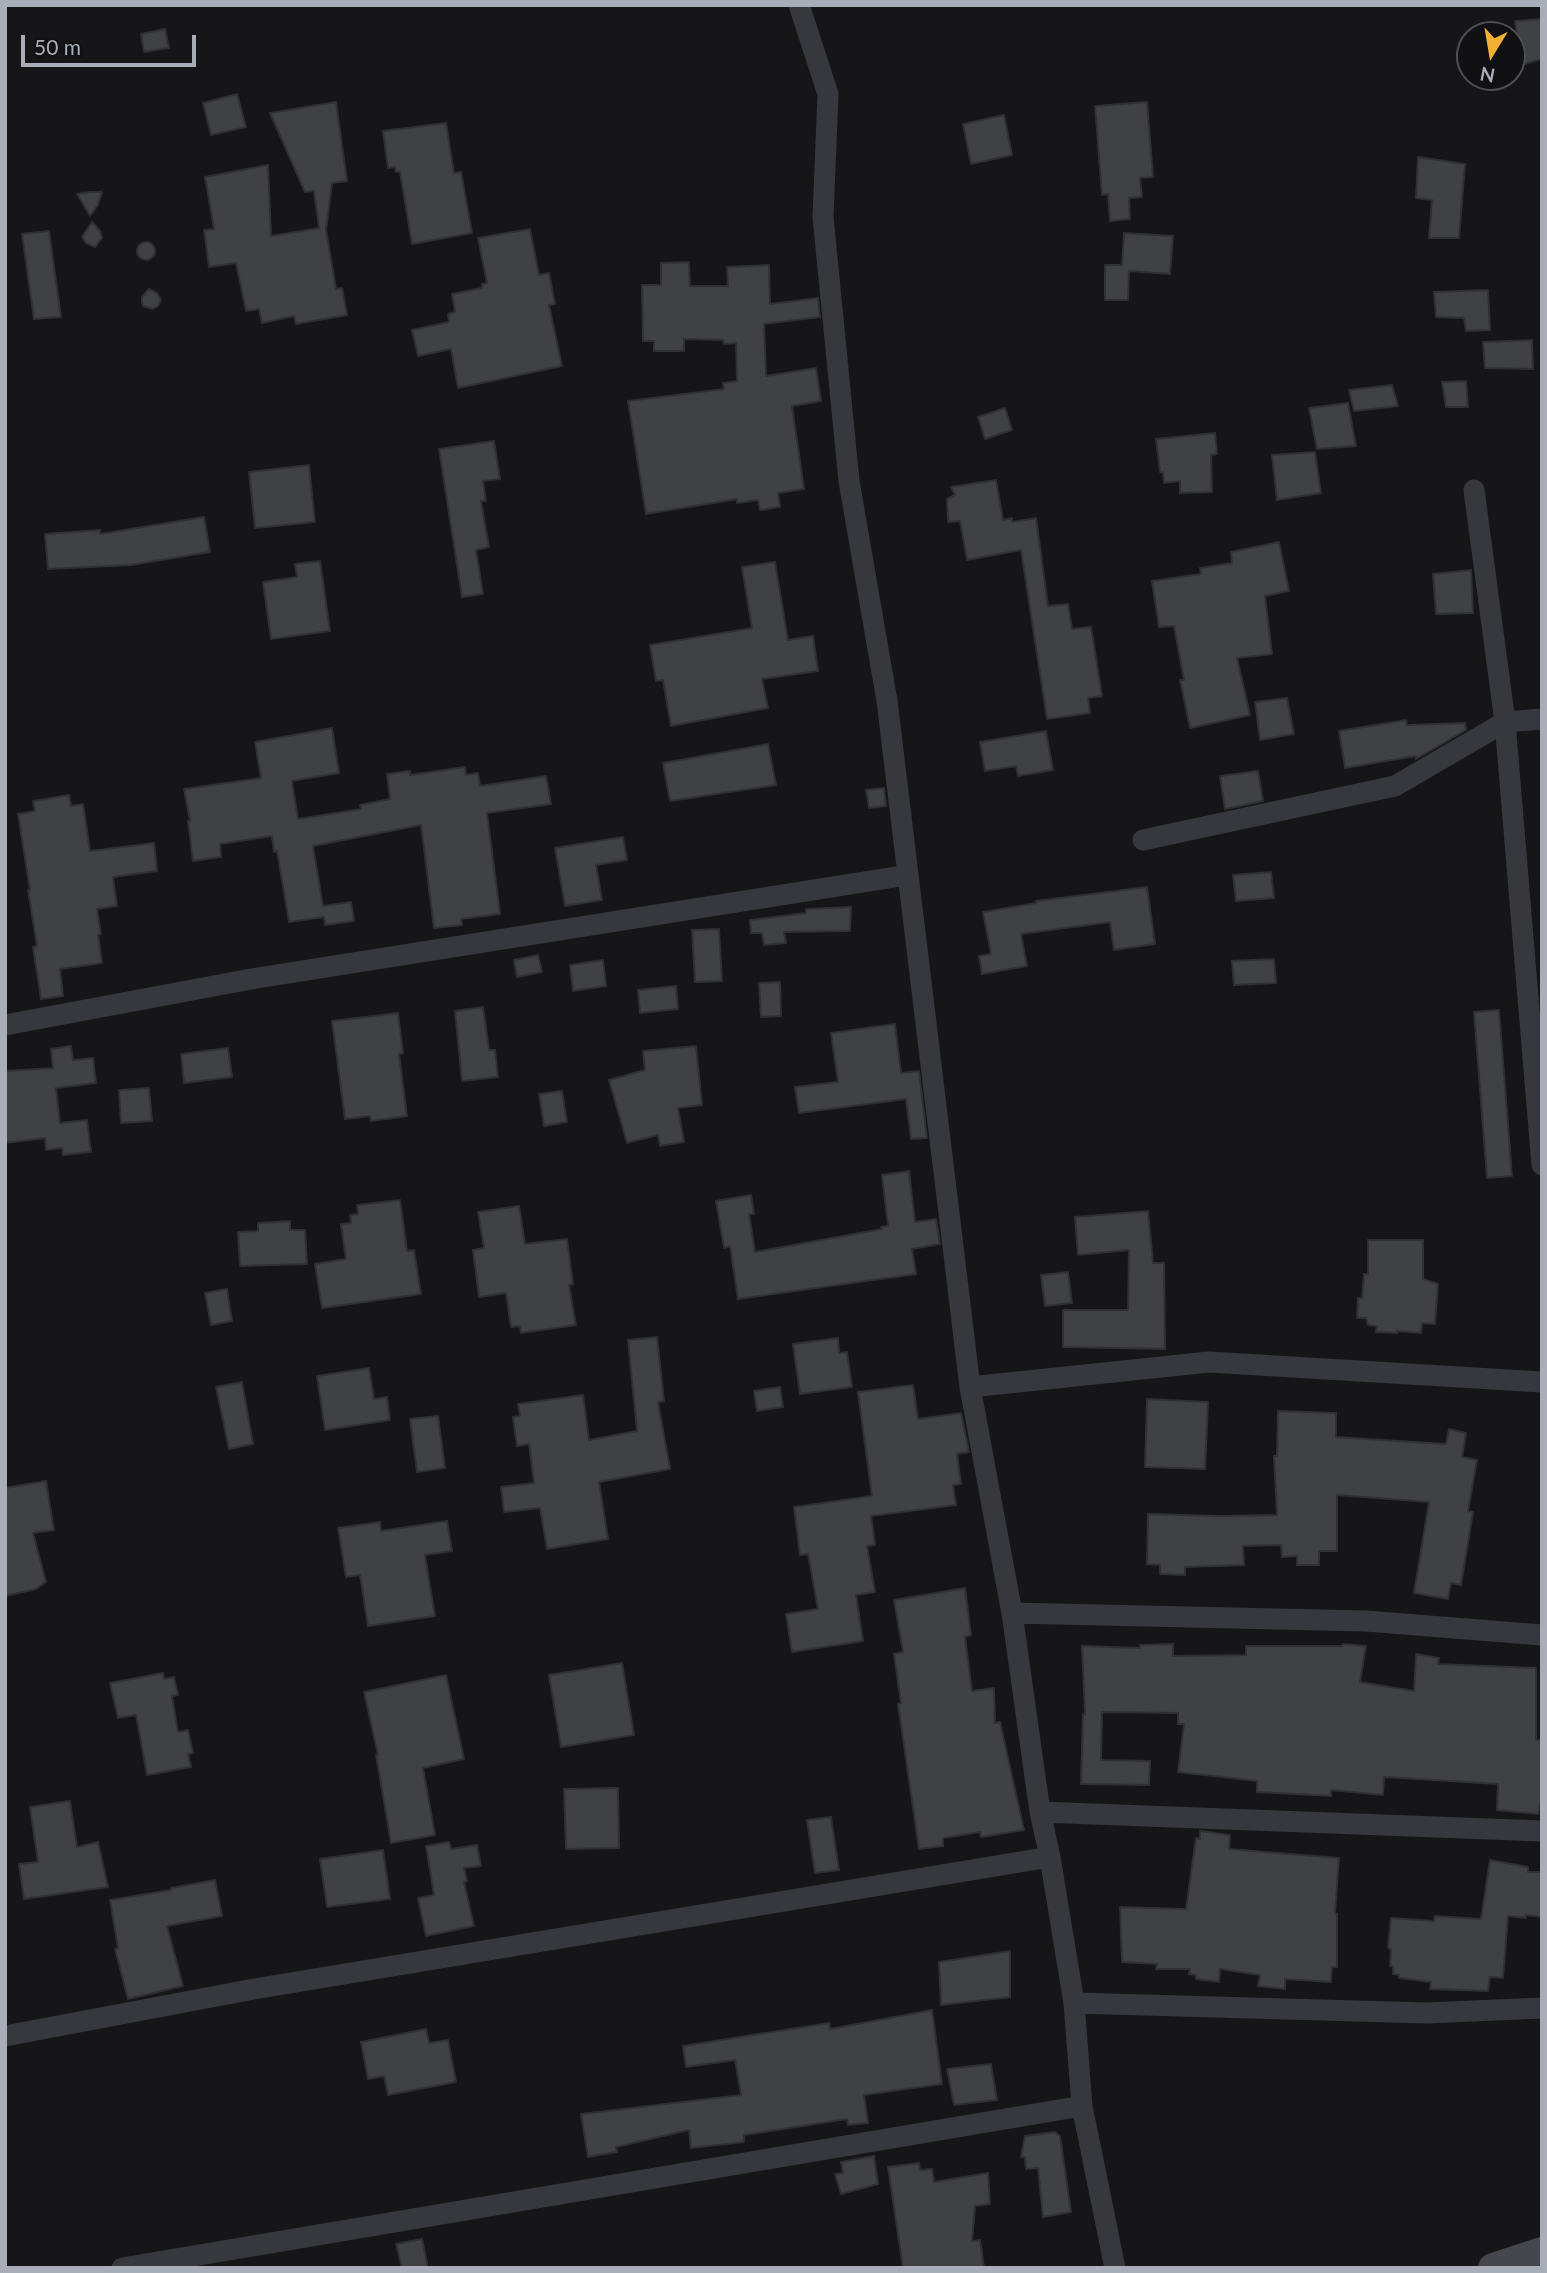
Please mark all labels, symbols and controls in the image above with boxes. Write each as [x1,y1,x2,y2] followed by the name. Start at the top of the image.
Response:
[24,21,200,65] scale bar
[1456,21,1526,91] north arrow
[34,34,81,59] text: 50 m
[1478,62,1497,88] text: N

